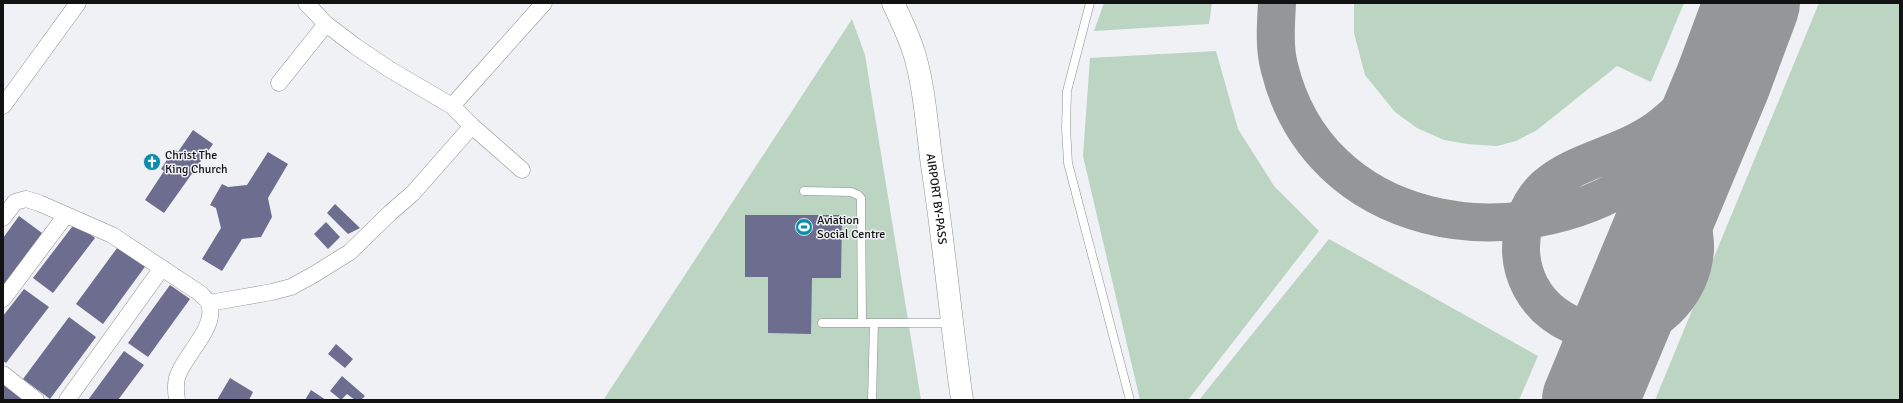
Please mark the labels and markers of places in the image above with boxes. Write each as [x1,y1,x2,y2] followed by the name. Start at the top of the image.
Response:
[165,148,228,177] place label: Christ The King Church
[142,152,162,172] church icon: Christ The King Church
[817,213,885,242] place label: Aviation Social Centre
[794,217,814,237] sports icon: Aviation Social Centre

